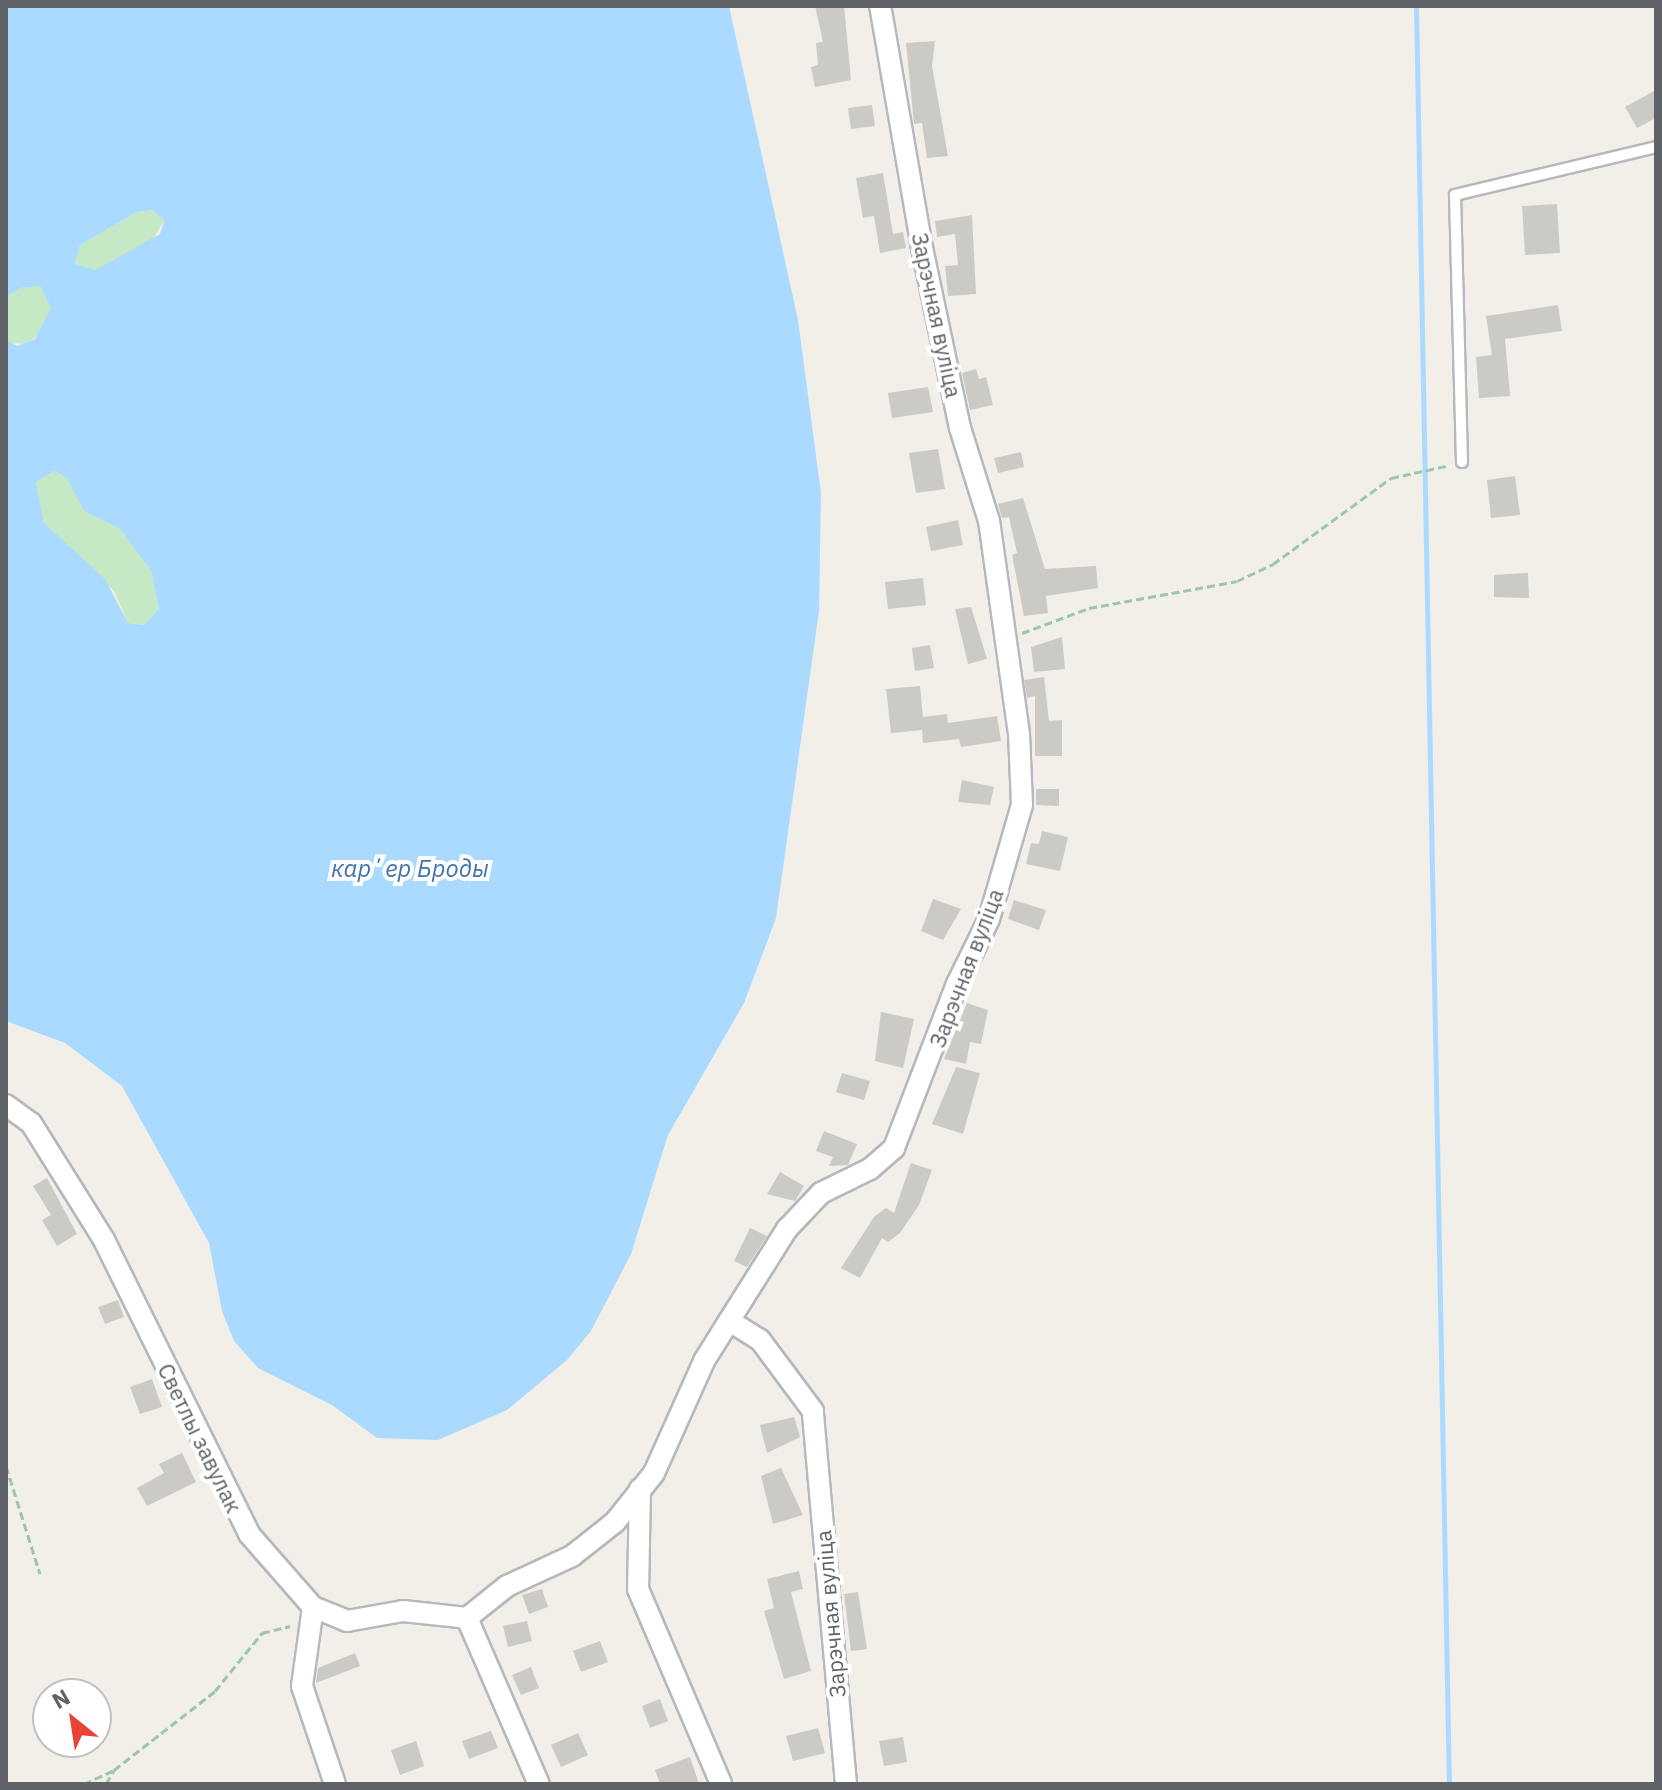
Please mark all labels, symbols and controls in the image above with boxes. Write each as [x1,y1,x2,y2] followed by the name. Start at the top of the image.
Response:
[907,230,967,400] street label: Зарэчная вуліца
[331,855,489,883] water label: карʼер Броды
[924,885,1008,1051] street label: Зарэчная вуліца
[152,1359,248,1517] street label: Светлы завулак
[810,1529,850,1699] street label: Зарэчная вуліца
[32,1678,112,1758] north arrow
[47,1682,75,1715] text: N

